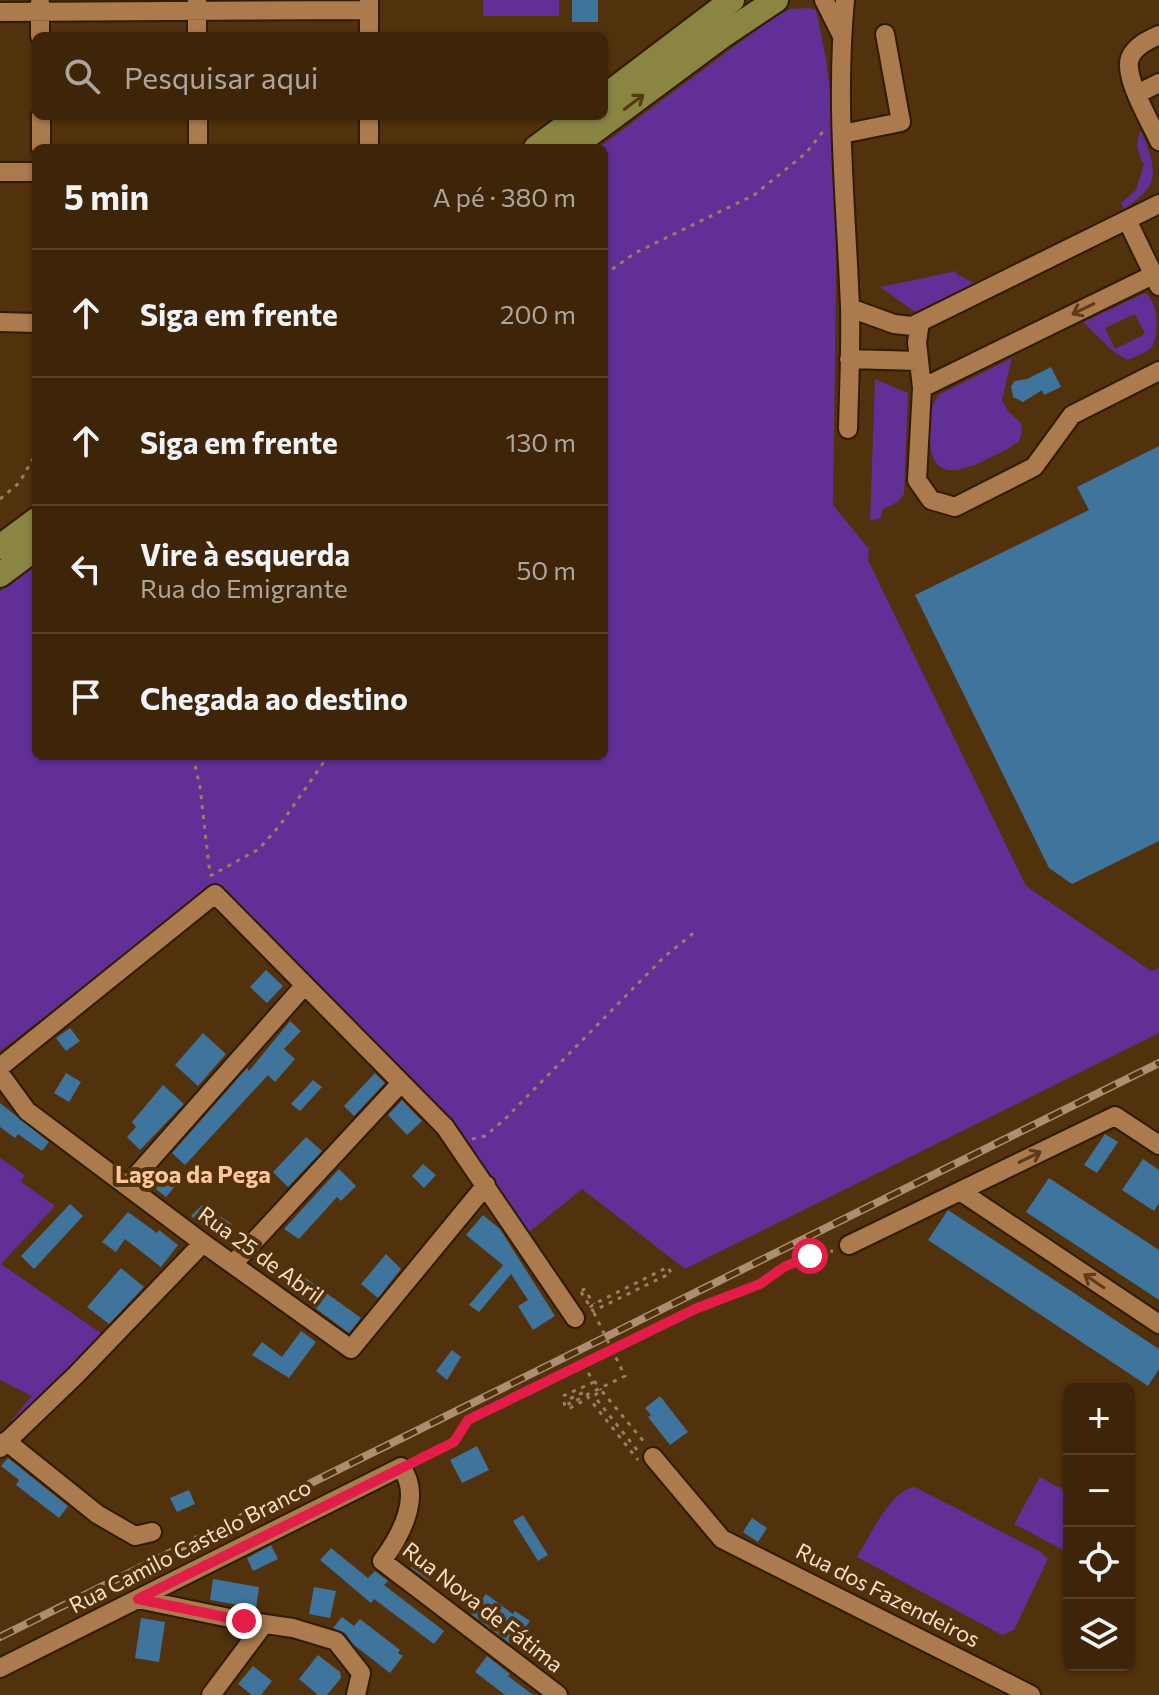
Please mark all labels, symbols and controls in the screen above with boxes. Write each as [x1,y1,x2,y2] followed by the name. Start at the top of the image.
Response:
[32,32,608,120] search box
[60,54,104,98] icon: search
[124,58,319,95] text: Pesquisar aqui
[623,93,644,110] one-way arrow
[64,175,149,217] text: 5 min
[433,181,576,212] text: A pé · 380 m
[64,291,108,335] icon: ahead
[140,295,338,332] text: Siga em frente
[500,298,576,329] text: 200 m
[1072,302,1096,317] one-way arrow
[64,419,108,463] icon: ahead
[140,423,338,460] text: Siga em frente
[505,426,576,457] text: 130 m
[140,535,350,572] text: Vire à esquerda
[64,547,108,591] icon: left
[516,554,576,585] text: 50 m
[140,572,348,603] text: Rua do Emigrante
[64,675,108,719] icon: arrive
[140,679,408,716] text: Chegada ao destino
[1017,1149,1041,1165] one-way arrow
[115,1159,271,1188] district label: Lagoa da Pega
[193,1200,329,1309] street label: Rua 25 de Abril
[792,1238,828,1274] route start
[1083,1272,1106,1288] one-way arrow
[1063,1383,1135,1671] map controls
[1063,1383,1135,1455] button: +
[1063,1455,1135,1527] button: −
[64,1473,315,1618] street label: Rua Camilo Castelo Branco
[1063,1527,1135,1599] button: locate
[398,1536,569,1678] street label: Rua Nova de Fátima
[792,1537,985,1653] street label: Rua dos Fazendeiros
[1063,1599,1135,1671] button: layers
[226,1603,262,1639] route end

